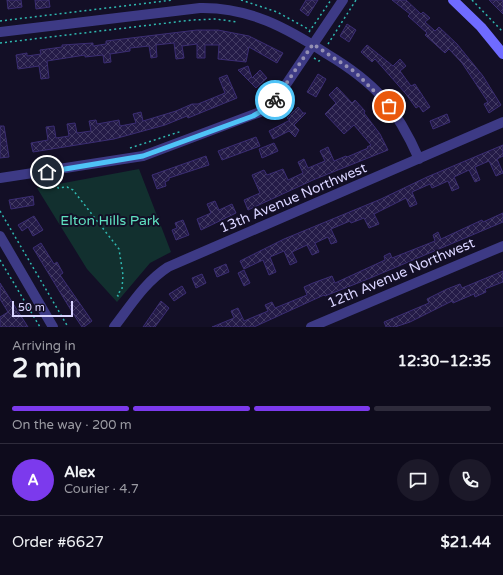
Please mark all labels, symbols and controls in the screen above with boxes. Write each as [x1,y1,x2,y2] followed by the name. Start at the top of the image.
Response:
[255,80,295,120] courier
[264,89,286,111] icon: bike
[372,89,406,123] pin
[378,95,400,117] icon: bag
[30,155,64,189] pin
[217,159,370,237] street label: 13th Avenue Northwest
[36,161,58,183] icon: home
[60,212,160,229] park label: Elton Hills Park
[325,234,478,312] street label: 12th Avenue Northwest
[12,299,73,318] scale bar
[18,301,45,314] text: 50 m
[12,338,76,354] text: Arriving in
[398,352,491,370] text: 12:30–12:35
[12,353,81,384] text: 2 min
[12,417,132,433] text: On the way · 200 m
[397,459,439,501] button: chat
[449,459,491,501] button: phone
[64,463,95,481] text: Alex
[27,471,39,489] text: A
[64,481,139,497] text: Courier · 4.7
[12,533,104,551] text: Order #6627
[440,533,491,551] text: $21.44

